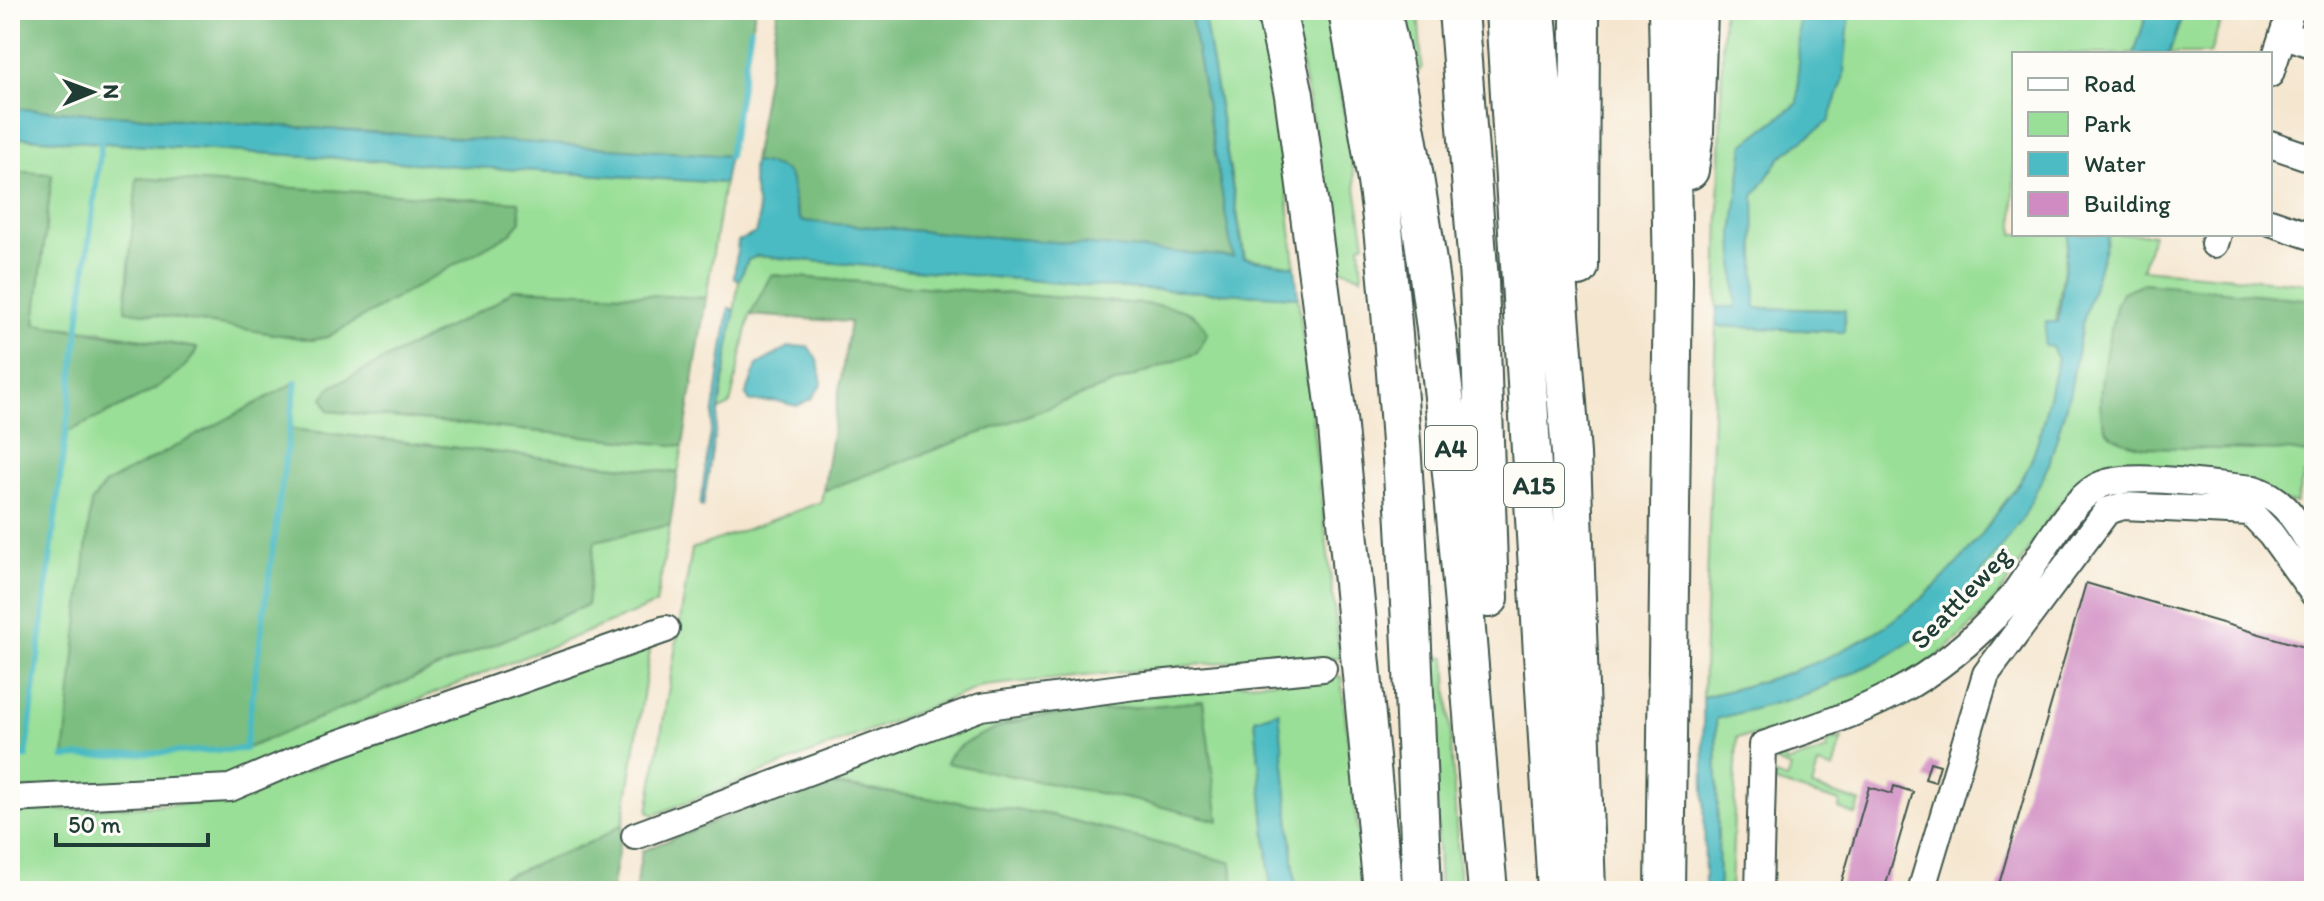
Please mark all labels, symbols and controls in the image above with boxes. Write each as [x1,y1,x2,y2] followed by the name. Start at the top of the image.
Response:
[52,52,132,132] north arrow
[2012,52,2272,236] legend
[2084,69,2136,98] text: Road
[98,84,125,99] text: N
[2084,109,2131,138] text: Park
[2084,149,2146,178] text: Water
[2084,189,2171,218] text: Building
[1425,426,1477,470] road number: A4
[1504,463,1564,507] road number: A15
[1902,538,2018,656] street label: Seattleweg
[56,797,208,847] scale bar
[68,810,121,839] text: 50 m

